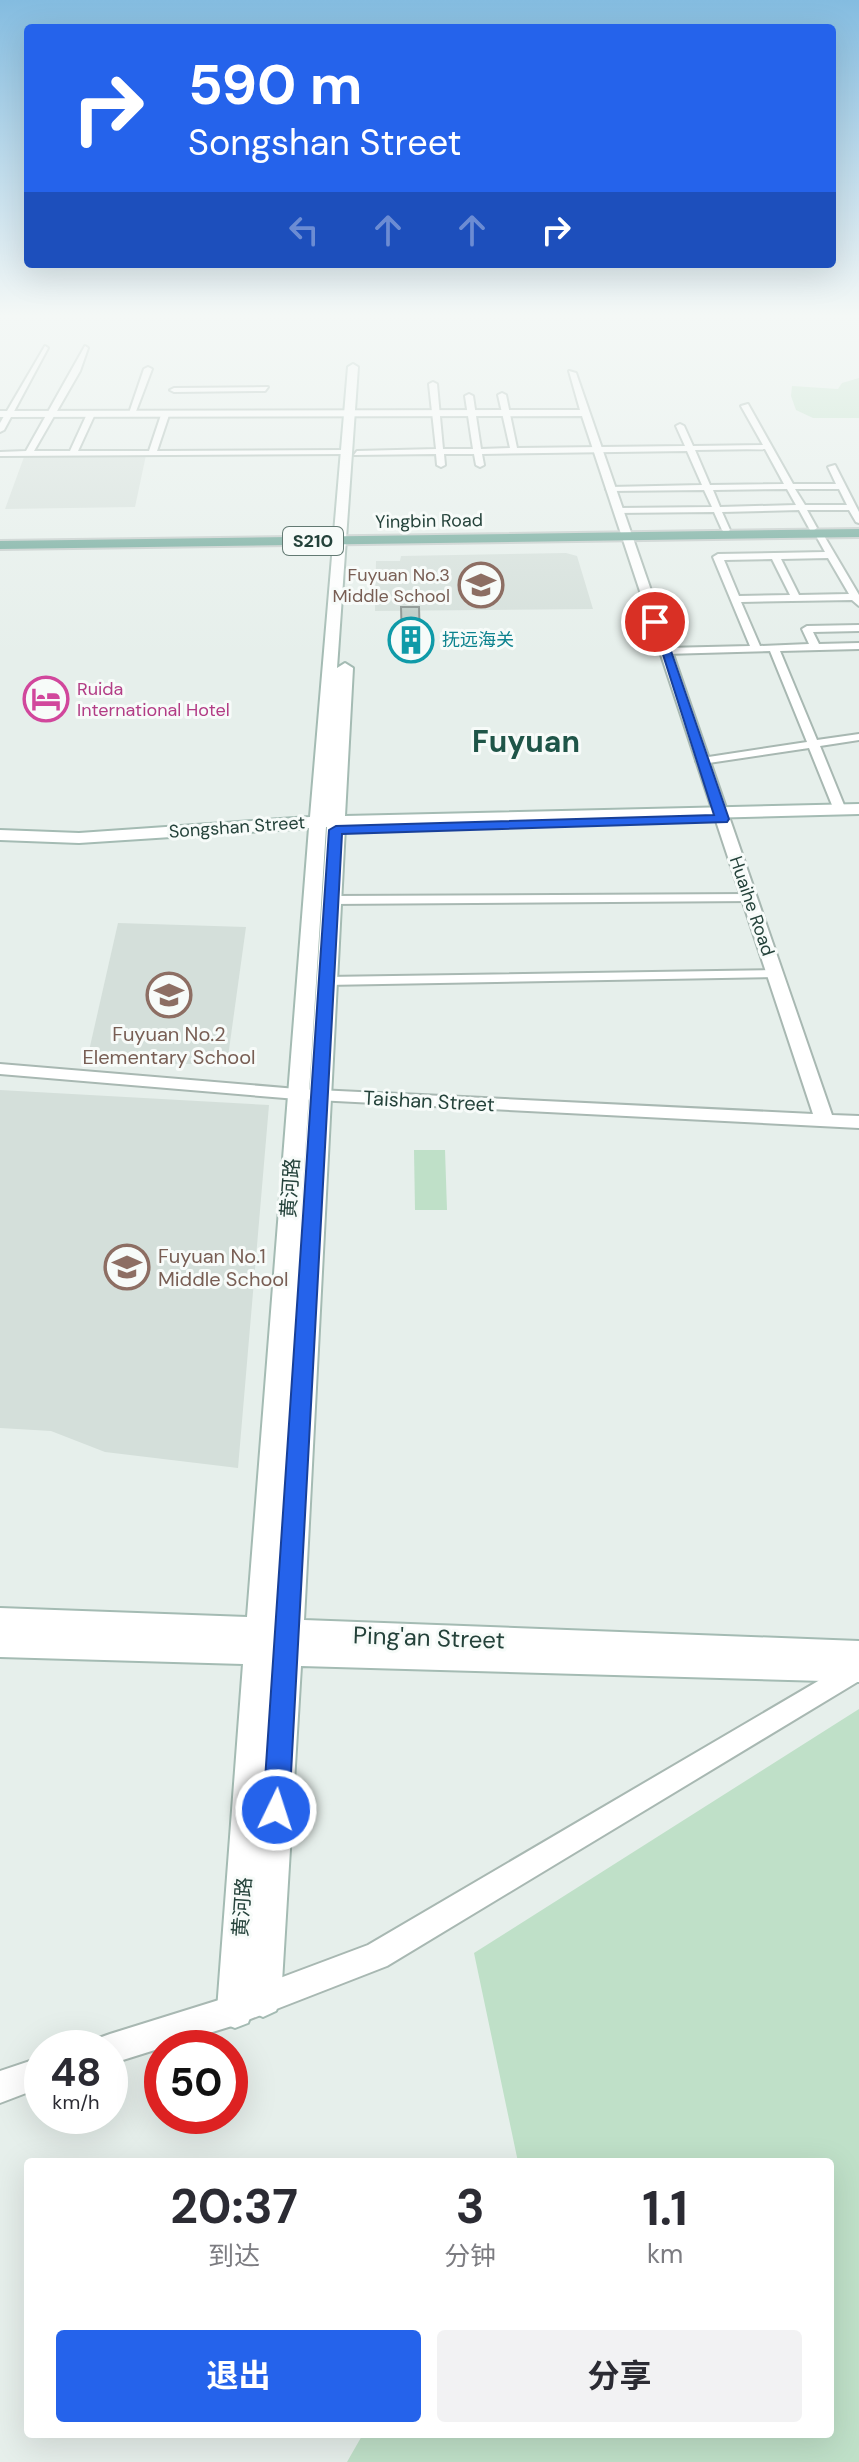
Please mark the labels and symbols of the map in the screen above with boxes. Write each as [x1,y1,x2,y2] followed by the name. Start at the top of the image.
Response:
[375,508,483,534] street label: Yingbin Road
[283,527,343,555] road number: S210
[457,561,505,609] school or university icon: Fuyuan No.3 Middle School
[332,563,450,608] place label: Fuyuan No.3 Middle School
[621,588,689,656] pin
[387,616,435,664] building icon: 抚远海关
[442,628,514,652] place label: 抚远海关
[22,675,70,723] hotel icon: Ruida International Hotel
[77,677,230,722] place label: Ruida International Hotel
[472,722,580,761] district label: Fuyuan
[168,810,306,844] street label: Songshan Street
[724,853,780,959] street label: Huaihe Road
[145,971,193,1019] school or university icon: Fuyuan No.2 Elementary School
[82,1021,256,1070] place label: Fuyuan No.2 Elementary School
[363,1085,495,1117] street label: Taishan Street
[275,1157,305,1219] street label: 黄河路
[103,1243,151,1291] school or university icon: Fuyuan No.1 Middle School
[158,1243,289,1292] place label: Fuyuan No.1 Middle School
[353,1619,505,1656] street label: Ping'an Street
[234,1768,318,1852] position arrow
[227,1876,257,1938] street label: 黄河路
[144,2030,248,2134] speed limit sign: 50

